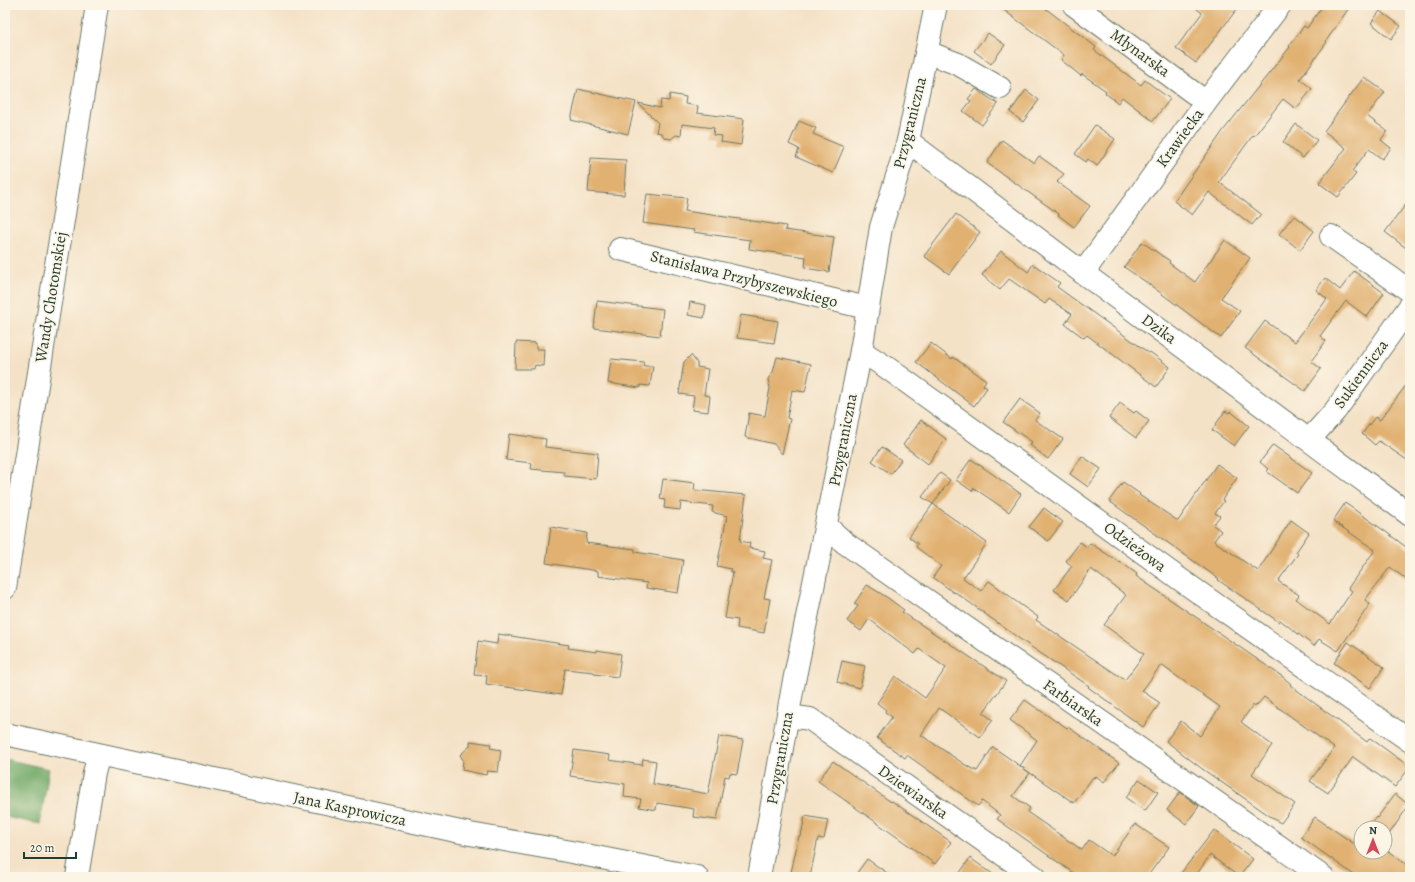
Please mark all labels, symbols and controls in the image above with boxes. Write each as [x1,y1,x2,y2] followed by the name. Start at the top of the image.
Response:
[1106,24,1175,82] street label: Młynarska
[888,74,932,171] street label: Przygraniczna
[1151,104,1209,172] street label: Krawiecka
[30,230,72,365] street label: Wandy Chotomskiej
[648,245,840,313] street label: Stanisława Przybyszewskiego
[1137,309,1181,349] street label: Dzika
[1328,335,1394,413] street label: Sukiennicza
[823,391,863,488] street label: Przygraniczna
[1099,517,1171,577] street label: Odzieżowa
[1038,674,1108,732] street label: Farbiarska
[761,709,799,806] street label: Przygraniczna
[873,760,953,825] street label: Dziewiarska
[292,786,409,832] street label: Jana Kasprowicza
[1353,820,1393,860] north arrow
[1369,823,1377,838] text: N
[24,834,76,860] scale bar
[30,840,54,856] text: 20 m

